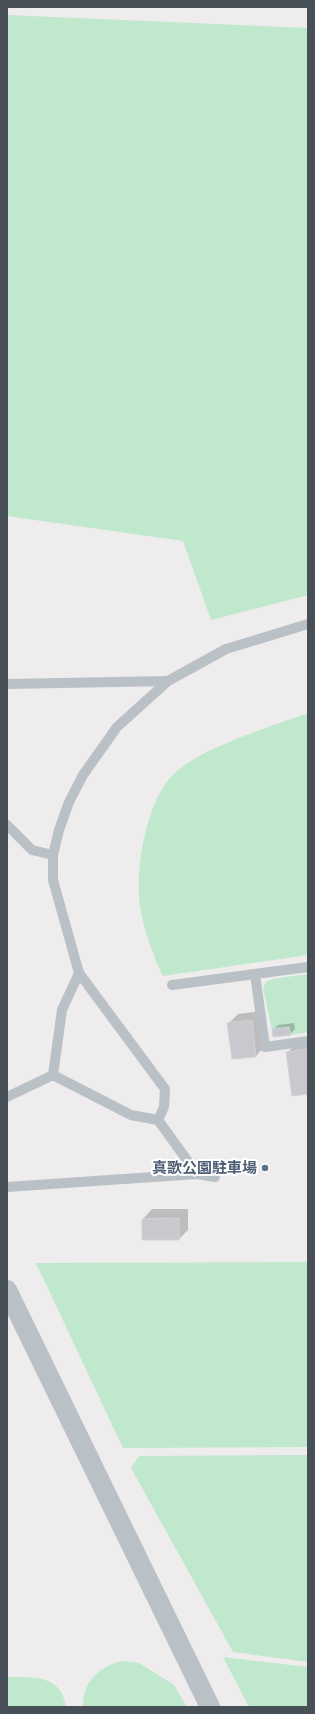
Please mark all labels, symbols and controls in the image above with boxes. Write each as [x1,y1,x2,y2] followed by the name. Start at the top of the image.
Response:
[152,1158,257,1177] place label: 真歌公園駐車場
[260,1163,270,1173] marker: 真歌公園駐車場

